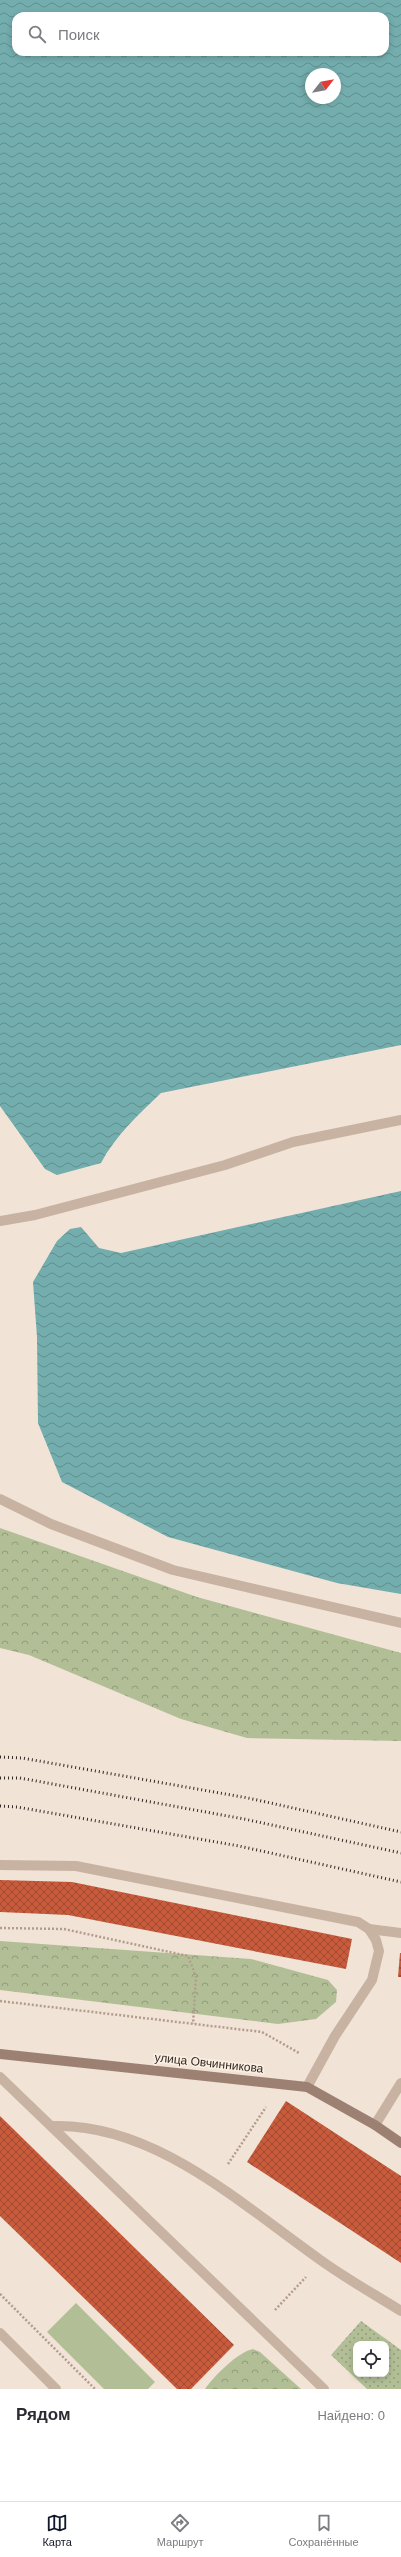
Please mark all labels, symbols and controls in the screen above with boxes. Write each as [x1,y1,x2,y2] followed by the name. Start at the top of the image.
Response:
[12,12,389,56] search box
[26,23,48,45] icon: search
[58,26,100,43] text: Поиск
[305,68,341,104] north arrow
[154,2050,264,2076] street label: улица Овчинникова
[353,2341,389,2377] map controls
[353,2341,389,2377] button: locate
[16,2405,71,2424] text: Рядом
[317,2408,385,2423] text: Найдено: 0
[42,2512,72,2548] tab: Карта
[157,2512,204,2548] tab: Маршрут
[289,2512,359,2548] tab: Сохранённые

